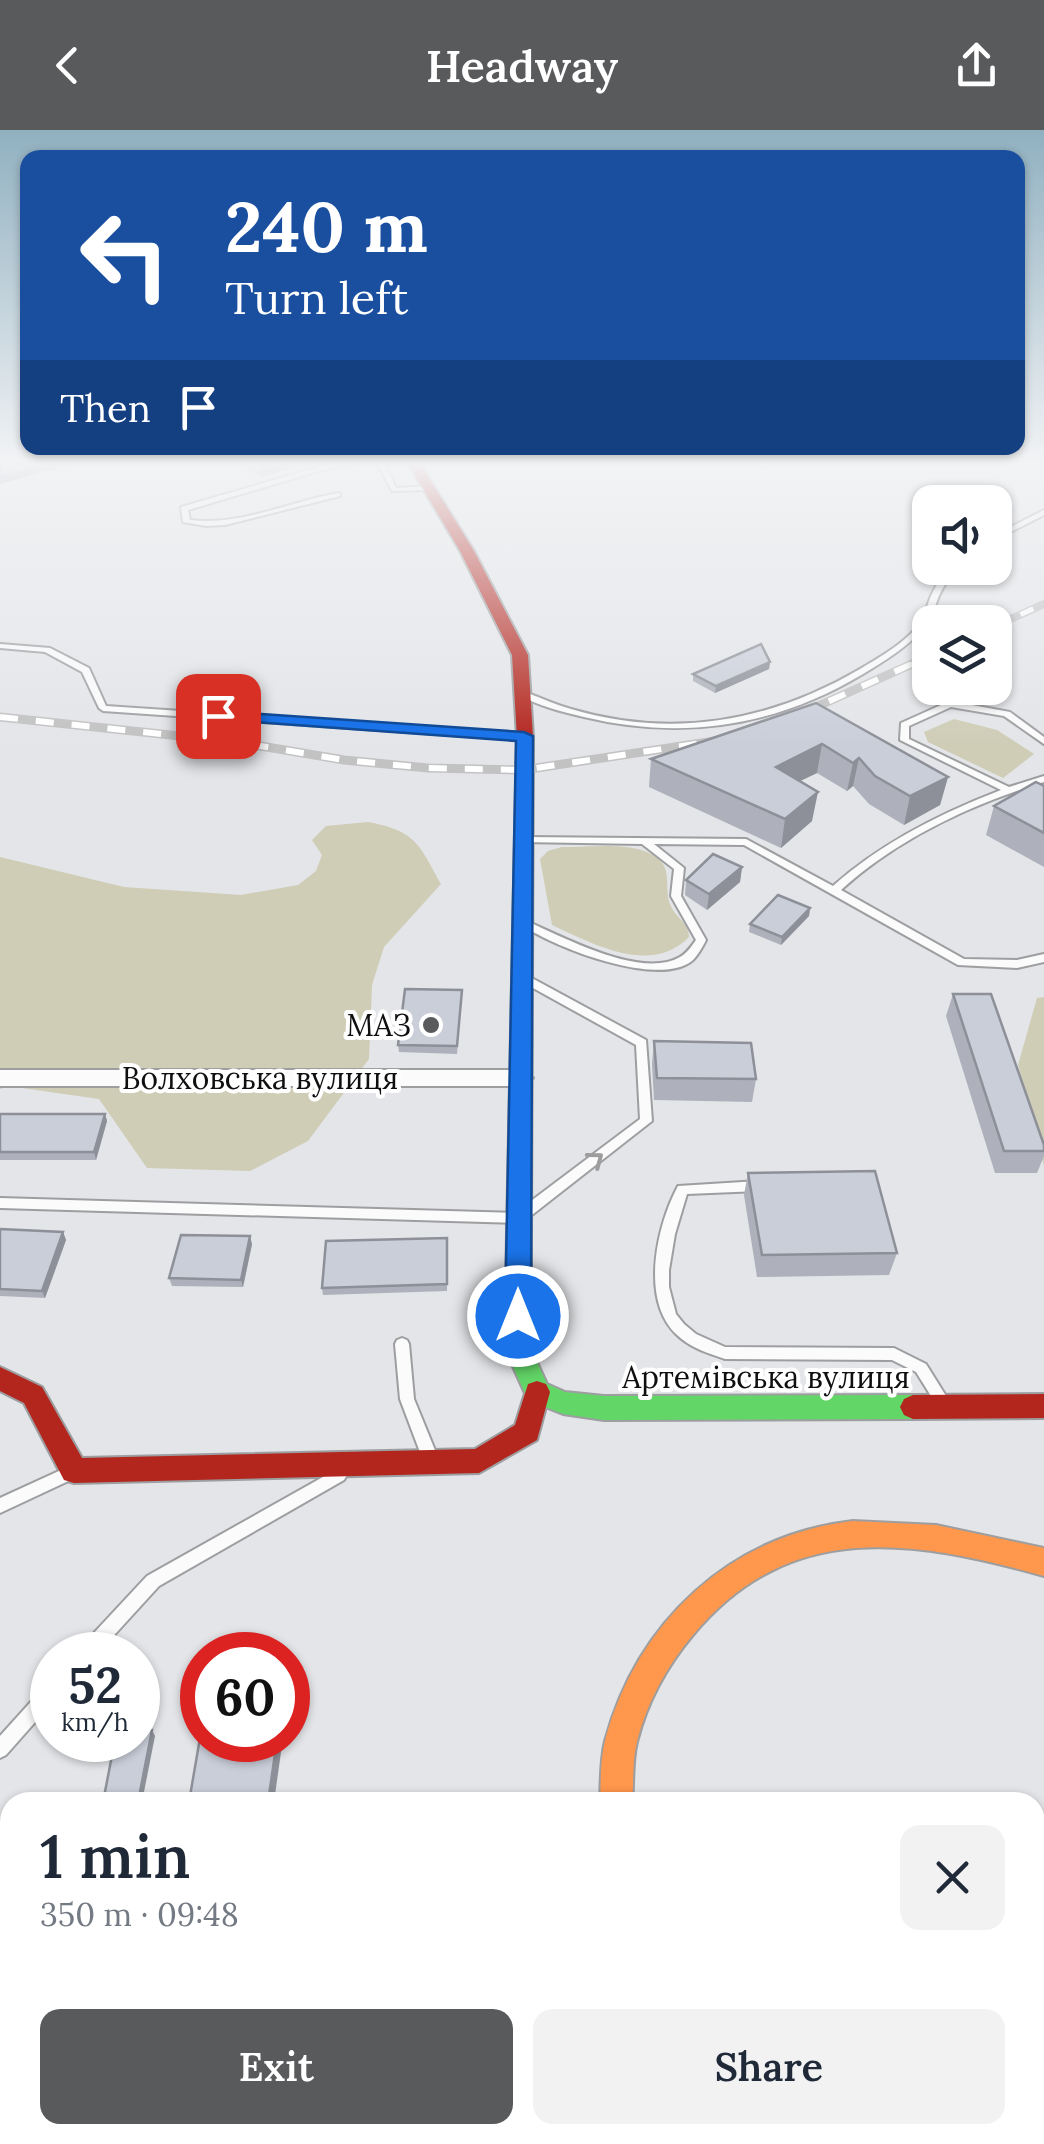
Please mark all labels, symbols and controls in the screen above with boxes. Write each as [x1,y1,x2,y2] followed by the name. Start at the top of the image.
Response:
[426,37,618,94] text: Headway
[40,38,95,93] icon: back
[949,38,1004,93] icon: share
[225,182,428,271] text: 240 m
[60,190,190,320] icon: left
[225,269,408,326] text: Turn left
[171,380,226,435] icon: arrive
[60,384,151,432] text: Then
[912,485,1012,705] map controls
[912,485,1012,585] button: sound
[912,605,1012,705] button: layers
[176,674,261,759] pin
[191,689,246,744] icon: arrive
[346,1006,411,1044] place label: МАЗ
[420,1014,442,1036] marker: МАЗ
[122,1059,398,1098] street label: Волховська вулиця
[585,1154,603,1171] one-way arrow
[466,1264,570,1368] position arrow
[621,1358,910,1397] street label: Артемівська вулиця
[180,1632,310,1762] speed limit sign: 60
[68,1653,122,1717] text: 52
[61,1706,129,1738] text: km/h
[40,1818,190,1894] text: 1 min
[900,1825,1005,1930] button: close
[40,1894,239,1935] text: 350 m · 09:48
[40,2009,513,2124] button: Exit
[533,2009,1005,2124] button: Share

